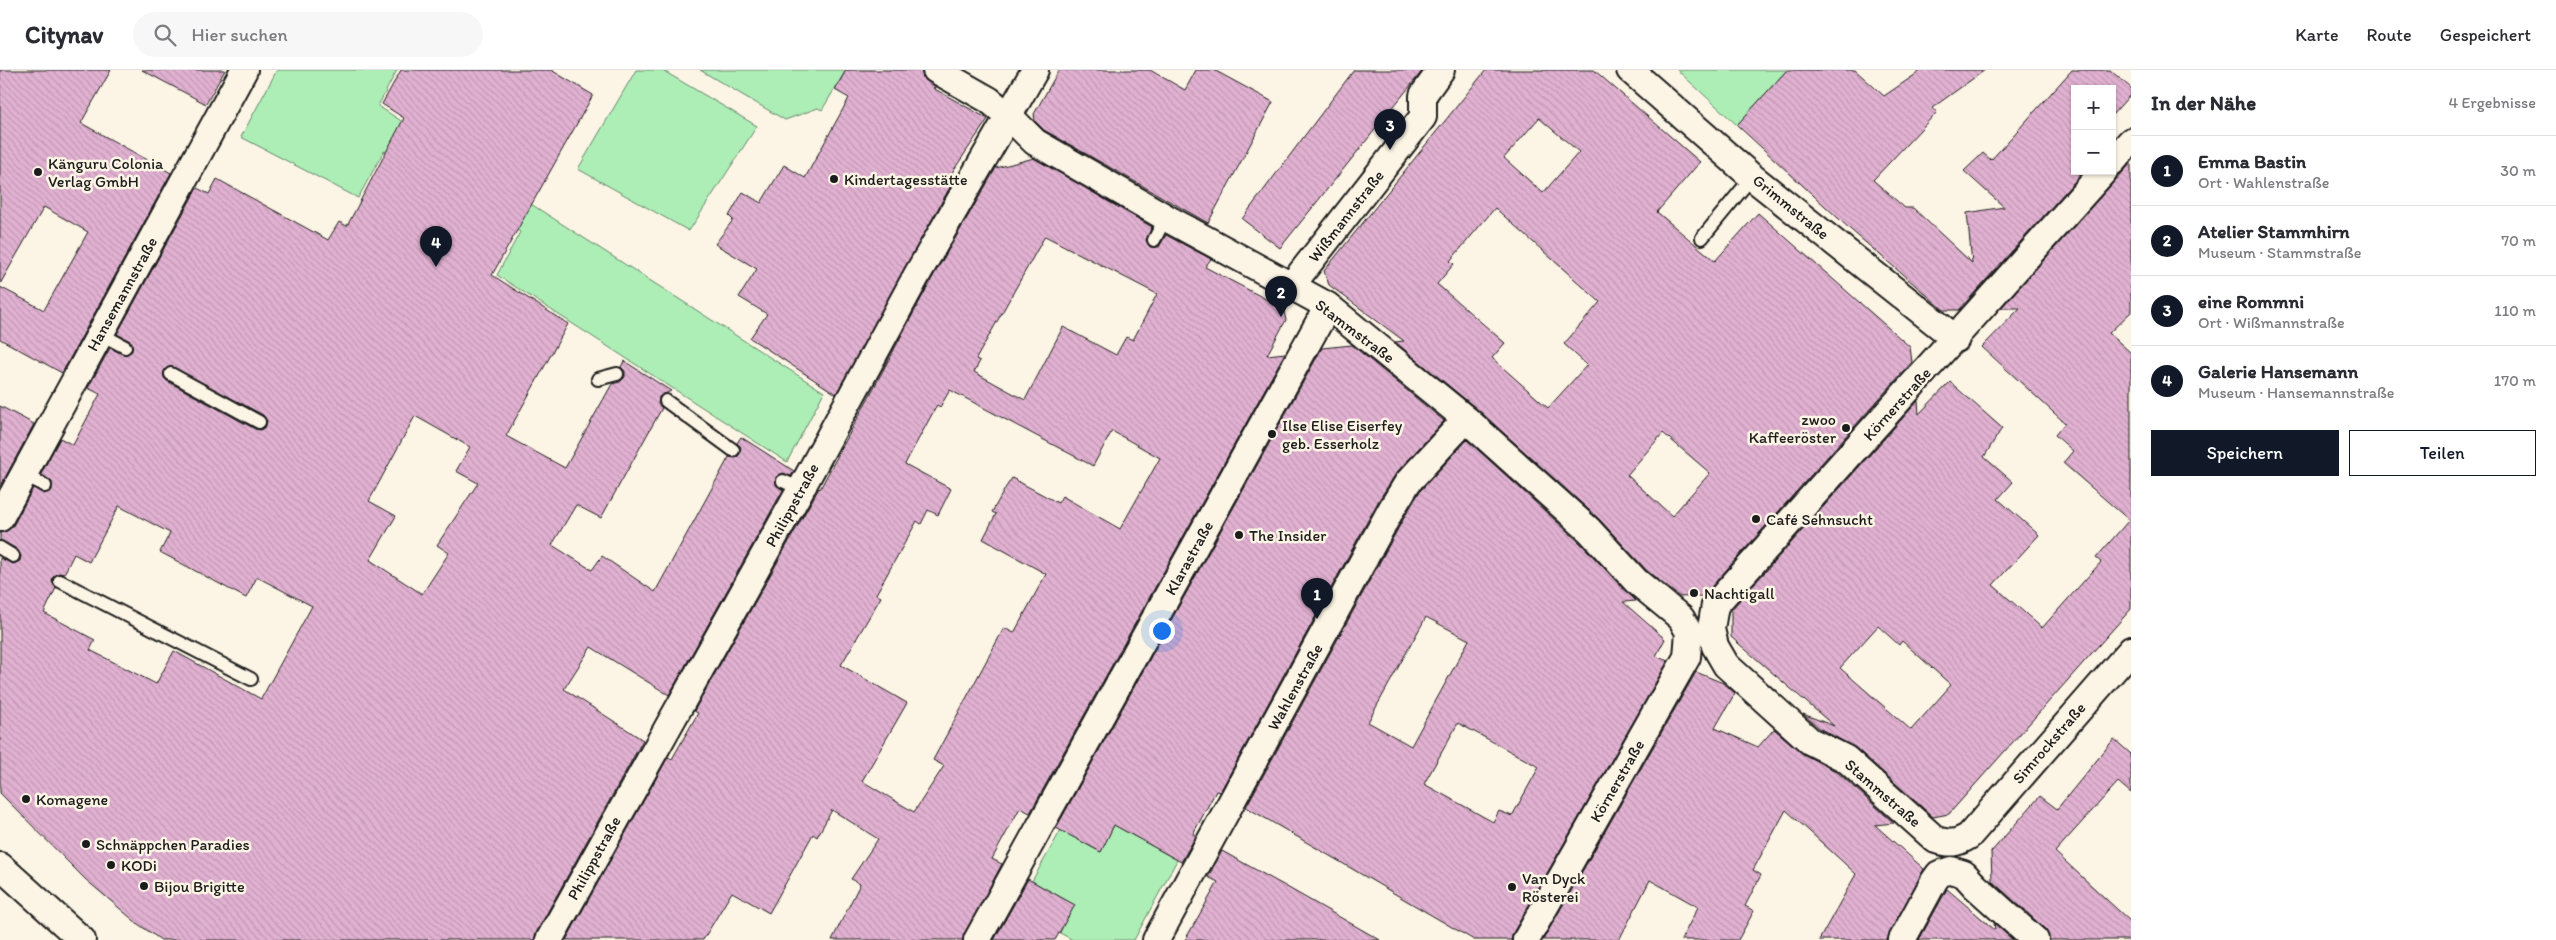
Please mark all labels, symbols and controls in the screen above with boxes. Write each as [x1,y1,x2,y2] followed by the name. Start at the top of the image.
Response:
[133,12,483,57] search box
[25,20,103,49] text: Citynav
[151,21,179,49] icon: search
[191,23,288,46] text: Hier suchen
[2295,24,2338,46] text: Karte
[2366,24,2412,46] text: Route
[2440,24,2531,46] text: Gespeichert
[2071,85,2116,175] map controls
[2071,85,2116,130] button: +
[2151,90,2256,115] text: In der Nähe
[2448,93,2536,112] text: 4 Ergebnisse
[1374,109,1406,150] pin: 3
[2071,130,2116,175] button: −
[2198,150,2306,173] text: Emma Bastin
[48,154,164,191] place label: Känguru Colonia Verlag GmbH
[2163,161,2171,180] text: 1
[2500,161,2536,180] text: 30 m
[32,166,44,178] marker: Känguru Colonia Verlag GmbH
[1304,166,1388,266] street label: Wißmannstraße
[844,170,968,189] place label: Kindertagesstätte
[1749,170,1833,244] street label: Grimmstraße
[828,173,840,185] marker: Kindertagesstätte
[2198,173,2329,192] text: Ort · Wahlenstraße
[2198,220,2350,243] text: Atelier Stammhirn
[420,226,452,267] pin: 4
[2163,231,2171,250] text: 2
[2501,231,2536,250] text: 70 m
[83,234,161,354] street label: Hansemannstraße
[2198,243,2362,262] text: Museum · Stammstraße
[1265,276,1297,317] pin: 2
[2198,290,2304,313] text: eine Rommni
[1312,295,1399,367] street label: Stammstraße
[2163,301,2171,320] text: 3
[2494,301,2536,320] text: 110 m
[2198,313,2345,332] text: Ort · Wißmannstraße
[2198,360,2358,383] text: Galerie Hansemann
[1859,363,1935,445] street label: Körnerstraße
[2162,371,2172,390] text: 4
[2494,371,2536,390] text: 170 m
[2198,383,2394,402] text: Museum · Hansemannstraße
[1749,410,1837,447] place label: zwoo Kaffeeröster
[1282,416,1403,453] place label: Ilse Elise Eiserfey geb. Esserholz
[1840,422,1852,434] marker: zwoo Kaffeeröster
[1266,428,1278,440] marker: Ilse Elise Eiserfey geb. Esserholz
[2151,430,2339,476] button: Speichern
[2349,430,2536,476] button: Teilen
[761,460,823,550] street label: Philippstraße
[1766,510,1873,529] place label: Café Sehnsucht
[1750,513,1762,525] marker: Café Sehnsucht
[1161,518,1217,598] street label: Klarastraße
[1249,526,1326,545] place label: The Insider
[1233,529,1245,541] marker: The Insider
[1301,578,1333,619] pin: 1
[1704,584,1775,603] place label: Nachtigall
[1688,587,1700,599] marker: Nachtigall
[1149,618,1175,644] your location
[1263,640,1327,734] street label: Wahlenstraße
[2008,698,2090,788] street label: Simrockstraße
[1586,736,1648,826] street label: Körnerstraße
[1841,755,1925,831] street label: Stammstraße
[36,790,108,809] place label: Komagene
[20,793,32,805] marker: Komagene
[563,813,625,903] street label: Philippstraße
[96,835,250,854] place label: Schnäppchen Paradies
[80,838,92,850] marker: Schnäppchen Paradies
[121,856,157,875] place label: KODi
[105,859,117,871] marker: KODi
[1522,869,1586,906] place label: Van Dyck Rösterei
[154,877,245,896] place label: Bijou Brigitte
[138,880,150,892] marker: Bijou Brigitte
[1506,881,1518,893] marker: Van Dyck Rösterei

